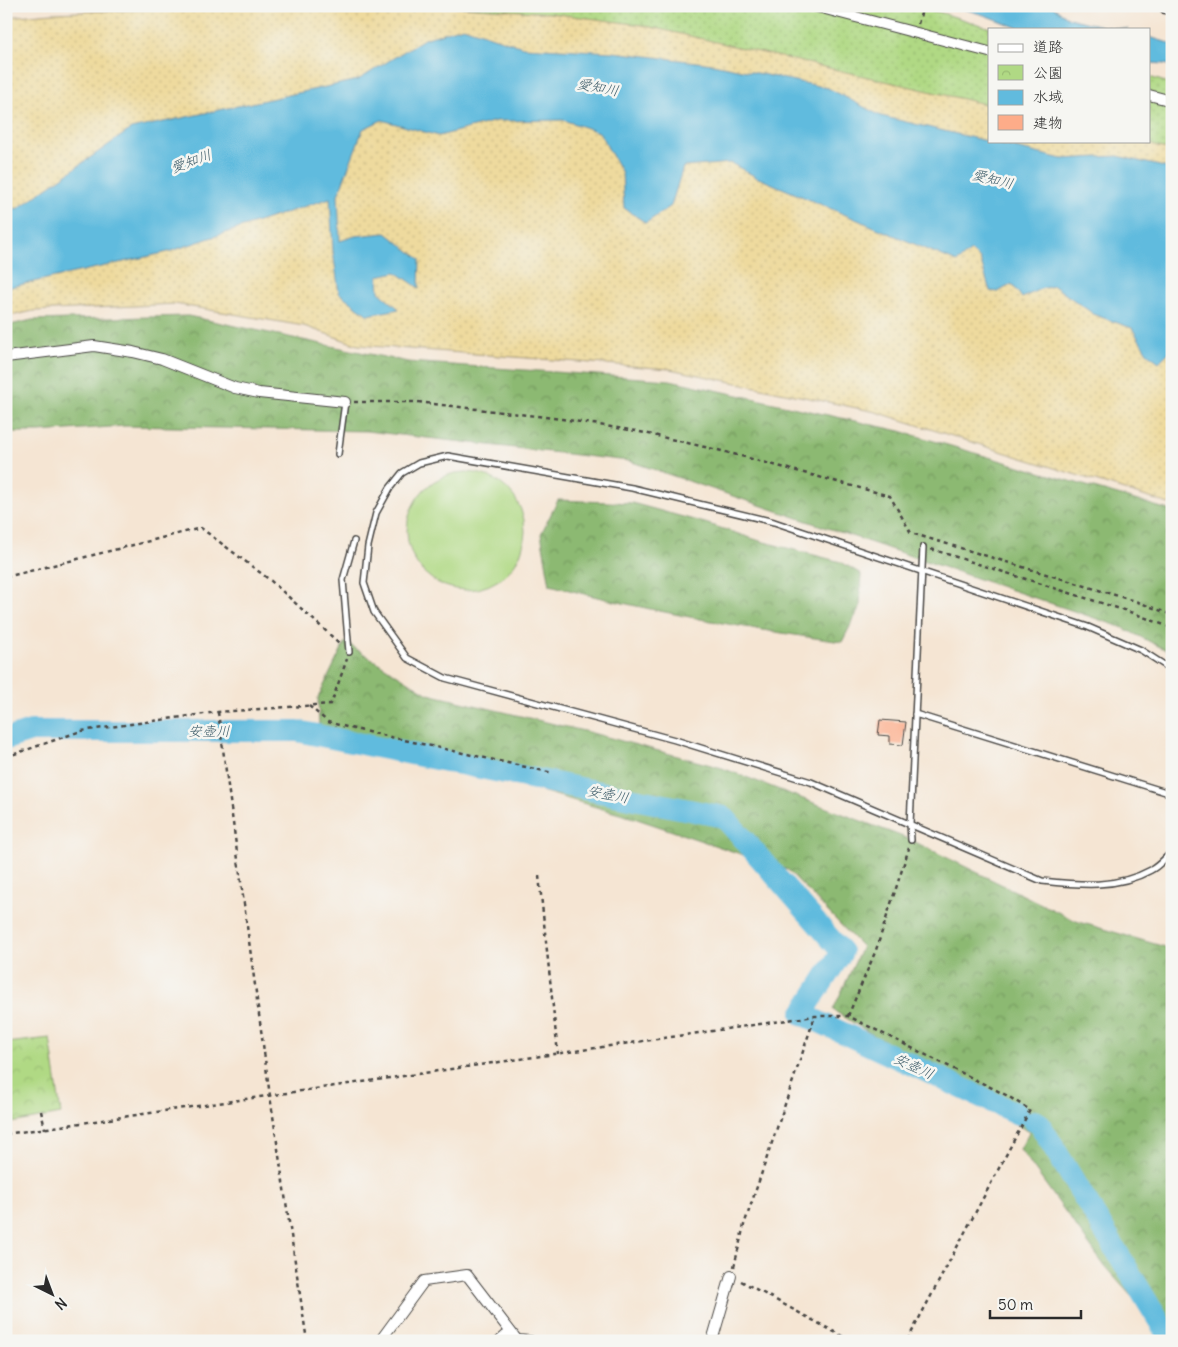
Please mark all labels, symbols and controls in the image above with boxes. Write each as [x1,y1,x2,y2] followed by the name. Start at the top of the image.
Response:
[988,28,1150,142] legend
[1033,37,1063,56] text: 道路
[1033,63,1063,82] text: 公園
[576,74,620,100] water label: 愛知川
[1033,87,1063,106] text: 水域
[1033,113,1063,132] text: 建物
[168,145,214,177] water label: 愛知川
[970,165,1016,193] water label: 愛知川
[188,722,230,740] water label: 安壺川
[586,781,630,807] water label: 安壺川
[891,1049,937,1083] water label: 安壺川
[28,1270,78,1320] north arrow
[990,1287,1082,1319] scale bar
[51,1294,70,1314] text: N
[998,1295,1033,1314] text: 50 m

